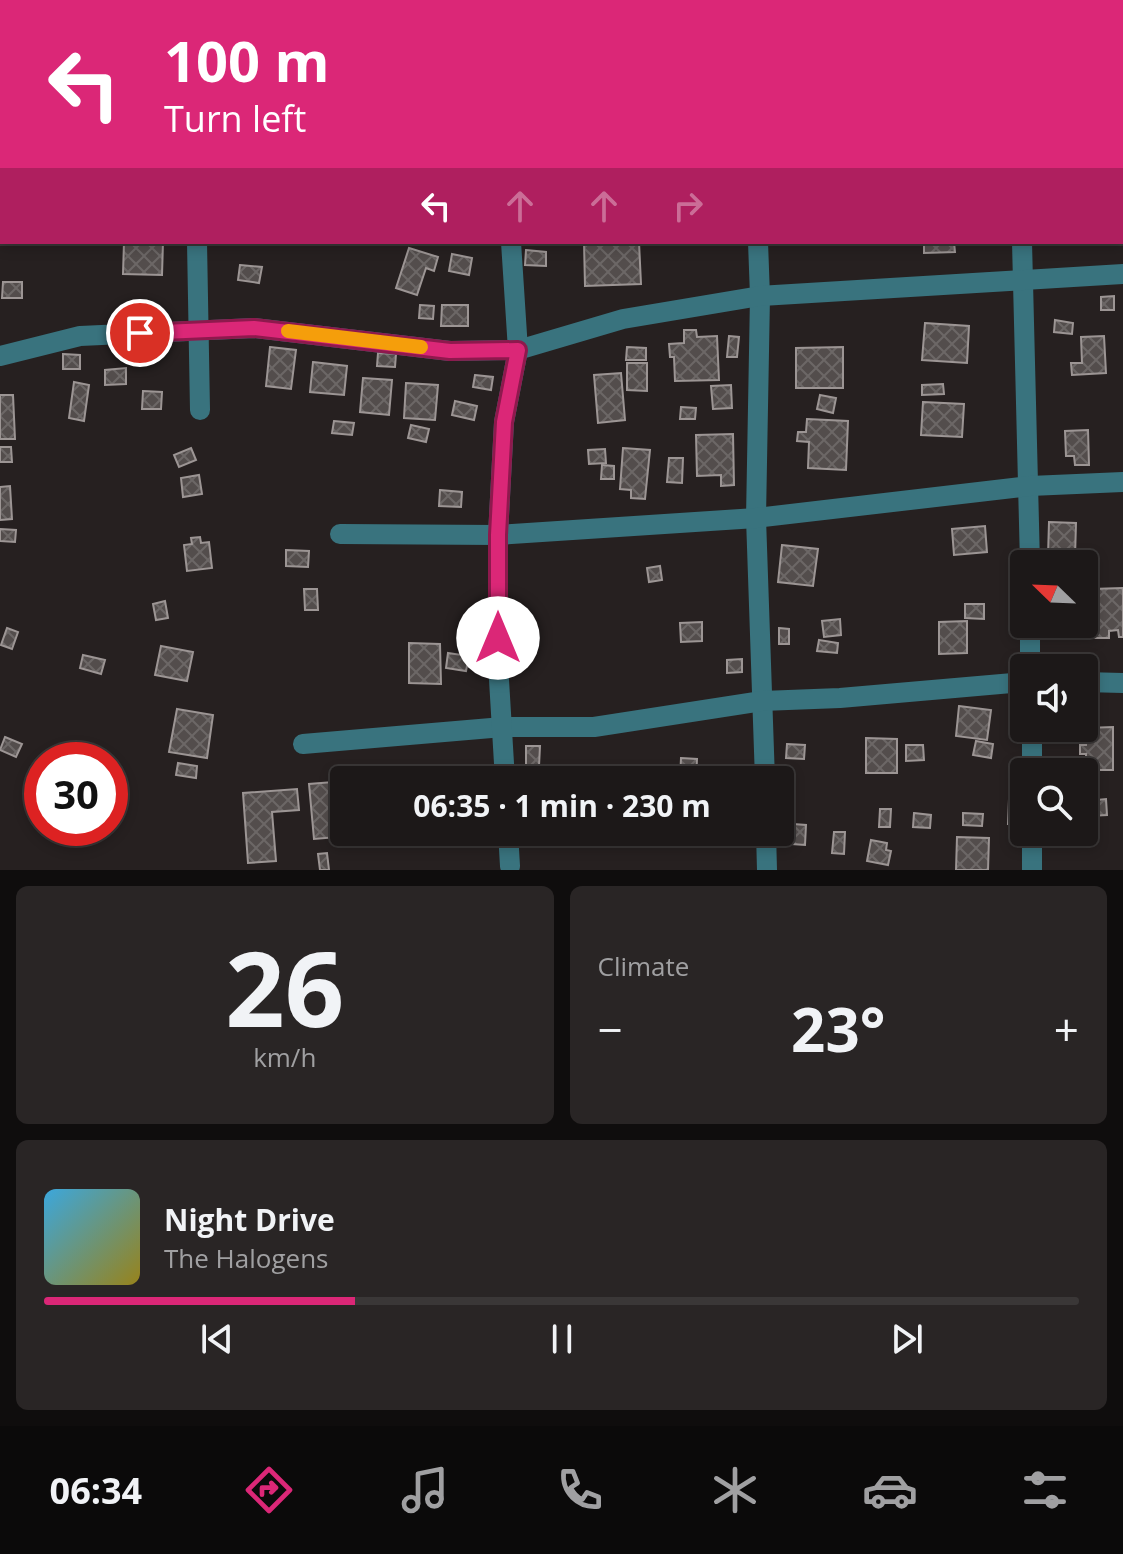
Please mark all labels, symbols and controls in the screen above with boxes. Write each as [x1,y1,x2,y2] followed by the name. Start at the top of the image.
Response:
[164,22,330,98] text: 100 m
[32,32,136,136] icon: left
[164,94,306,143] text: Turn left
[414,184,458,228] icon: left
[498,184,542,228] icon: ahead
[582,184,626,228] icon: ahead
[666,184,710,228] icon: right
[106,299,174,367] pin
[118,311,162,355] icon: arrive
[1010,550,1098,638] north arrow
[1010,550,1098,846] map controls
[456,596,540,680] position arrow
[1010,654,1098,742] button: sound
[24,742,128,846] speed limit sign: 30
[1010,758,1098,846] button: search
[413,785,711,826] text: 06:35 · 1 min · 230 m
[225,916,344,1057] text: 26
[598,948,689,984] text: Climate
[791,988,885,1070] text: 23°
[598,999,623,1059] text: −
[1054,999,1079,1059] text: +
[253,1039,316,1075] text: km/h
[164,1199,335,1240] text: Night Drive
[164,1240,329,1276] text: The Halogens
[195,1317,239,1361] icon: previous
[540,1317,584,1361] icon: pause
[885,1317,929,1361] icon: next
[241,1462,297,1518] icon: directions
[397,1462,453,1518] icon: music
[552,1462,608,1518] icon: phone
[707,1462,763,1518] icon: climate
[862,1462,918,1518] icon: car
[1017,1462,1073,1518] icon: filters
[50,1466,142,1515] text: 06:34

